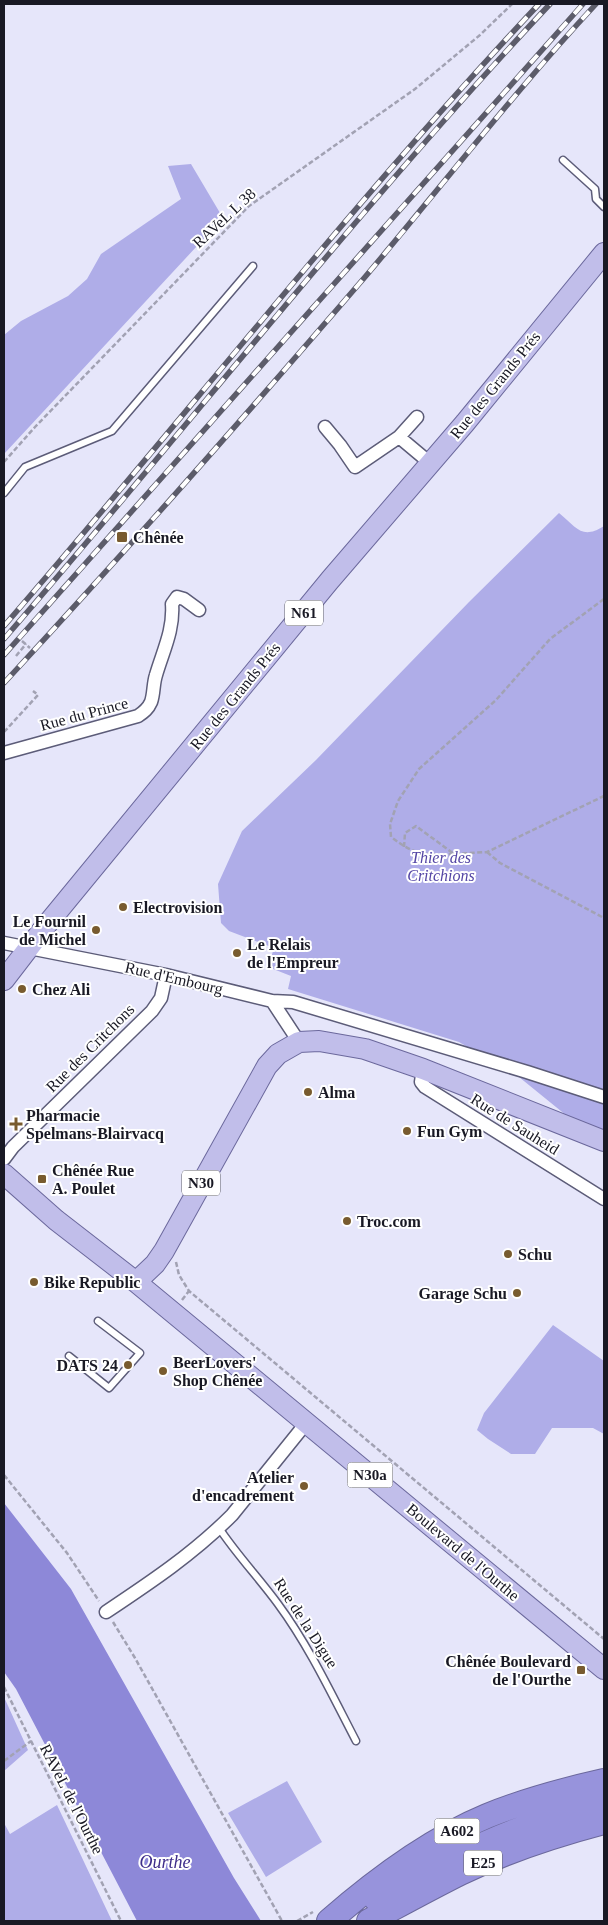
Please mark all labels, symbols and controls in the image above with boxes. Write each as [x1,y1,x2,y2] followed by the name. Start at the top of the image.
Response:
[189,185,259,251] street label: RAVeL L 38
[447,328,543,442] street label: Rue des Grands Prés
[133,529,184,546] place label: Chênée
[115,530,129,544] marker: Chênée
[285,600,323,626] road number: N61
[187,639,283,753] street label: Rue des Grands Prés
[38,694,130,734] street label: Rue du Prince
[407,849,475,884] park label: Thier des Critchions
[133,899,223,916] place label: Electrovision
[117,901,129,913] marker: Electrovision
[13,913,87,948] place label: Le Fournil de Michel
[90,924,102,936] marker: Le Fournil de Michel
[247,936,339,972] place label: Le Relais de l'Empreur
[231,947,243,959] marker: Le Relais de l'Empreur
[123,958,225,998] street label: Rue d'Embourg
[32,981,91,998] place label: Chez Ali
[16,983,28,995] marker: Chez Ali
[43,1001,137,1095] street label: Rue des Critchons
[318,1084,355,1101] place label: Alma
[302,1086,314,1098] marker: Alma
[468,1090,562,1158] street label: Rue de Sauheid
[26,1107,164,1143] place label: Pharmacie Spelmans-Blairvacq
[10,1118,22,1130] marker: Pharmacie Spelmans-Blairvacq
[417,1123,483,1141] place label: Fun Gym
[401,1125,413,1137] marker: Fun Gym
[52,1162,134,1197] place label: Chênée Rue A. Poulet
[182,1170,220,1196] road number: N30
[36,1173,48,1185] marker: Chênée Rue A. Poulet
[357,1213,422,1230] place label: Troc.com
[341,1215,353,1227] marker: Troc.com
[518,1246,552,1263] place label: Schu
[502,1248,514,1260] marker: Schu
[44,1274,140,1292] place label: Bike Republic
[28,1276,40,1288] marker: Bike Republic
[419,1285,507,1303] place label: Garage Schu
[511,1287,523,1299] marker: Garage Schu
[173,1354,262,1390] place label: BeerLovers' Shop Chênée
[57,1357,118,1374] place label: DATS 24
[122,1359,134,1371] marker: DATS 24
[157,1365,169,1377] marker: BeerLovers' Shop Chênée
[348,1462,392,1488] road number: N30a
[192,1469,295,1504] place label: Atelier d'encadrement
[298,1480,310,1492] marker: Atelier d'encadrement
[403,1500,523,1604] street label: Boulevard de l'Ourthe
[270,1575,341,1672] street label: Rue de la Digue
[445,1653,571,1688] place label: Chênée Boulevard de l'Ourthe
[575,1664,587,1676] marker: Chênée Boulevard de l'Ourthe
[37,1741,107,1857] street label: RAVeL de l'Ourthe
[434,1818,480,1844] road number: A602
[464,1850,502,1876] road number: E25
[140,1852,191,1872] water label: Ourthe

